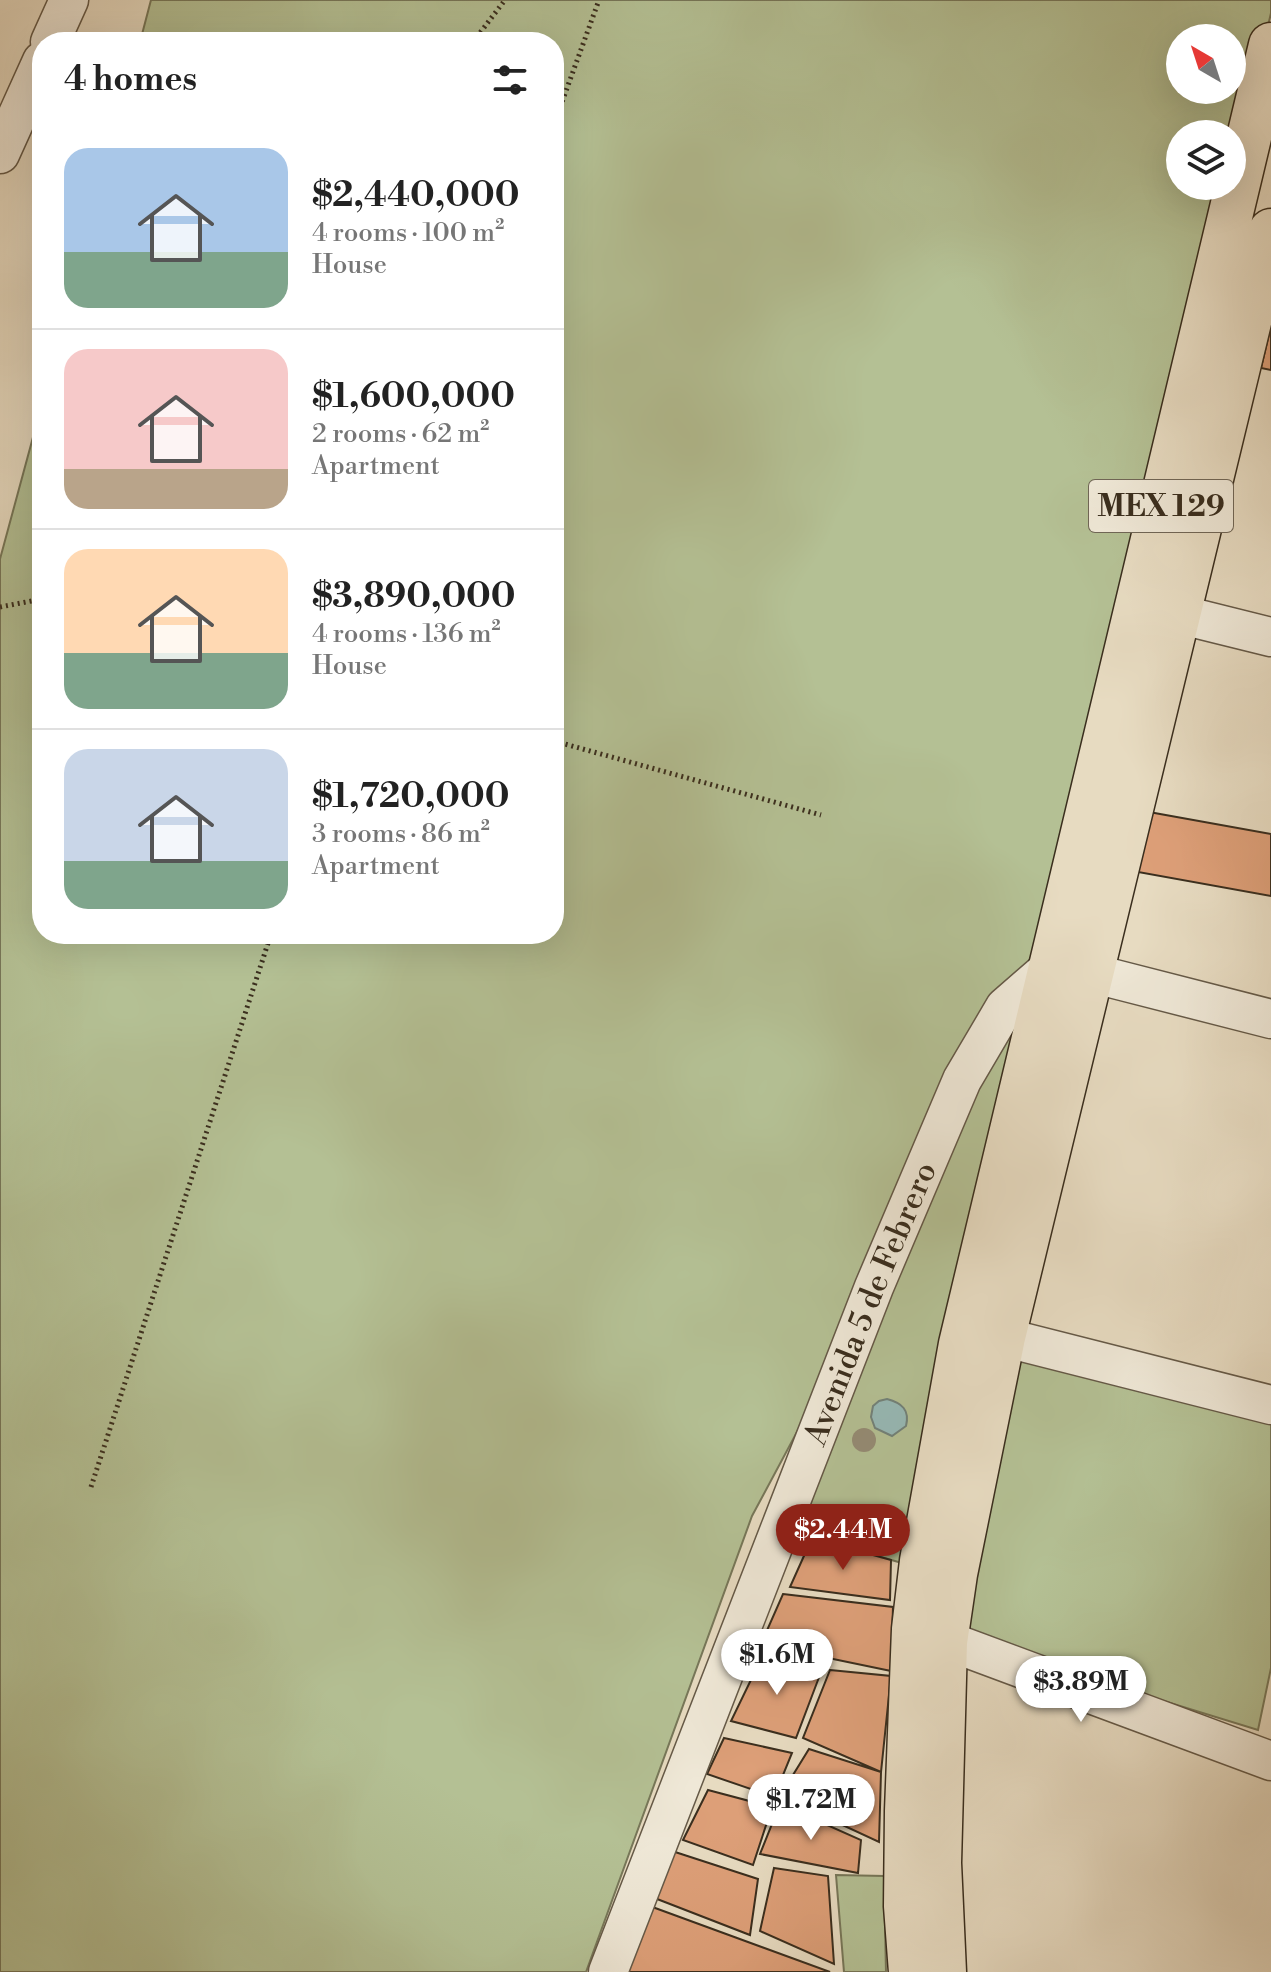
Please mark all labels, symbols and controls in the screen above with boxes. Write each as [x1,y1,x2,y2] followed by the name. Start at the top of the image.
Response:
[1166,24,1246,104] north arrow
[1166,24,1246,200] map controls
[488,58,532,102] icon: filters
[64,59,197,101] text: 4 homes
[1166,120,1246,200] button: layers
[312,175,519,217] text: $2,440,000
[128,180,224,276] icon: home
[312,217,504,249] text: 4 rooms · 100 m²
[312,249,387,281] text: House
[312,376,515,418] text: $1,600,000
[128,381,224,477] icon: home
[312,418,489,450] text: 2 rooms · 62 m²
[312,450,440,482] text: Apartment
[1089,480,1233,532] road number: MEX 129
[312,576,516,618] text: $3,890,000
[128,581,224,677] icon: home
[312,618,501,650] text: 4 rooms · 136 m²
[312,650,387,682] text: House
[312,776,510,818] text: $1,720,000
[128,781,224,877] icon: home
[312,818,490,850] text: 3 rooms · 86 m²
[312,850,440,882] text: Apartment
[795,1156,946,1452] street label: Avenida 5 de Febrero
[778,1504,908,1572] pin: $2.44M
[794,1514,892,1546] text: $2.44M
[721,1629,833,1697] pin: $1.6M
[739,1639,815,1671] text: $1.6M
[1016,1656,1146,1724] pin: $3.89M
[1033,1666,1129,1698] text: $3.89M
[746,1774,876,1842] pin: $1.72M
[766,1784,856,1816] text: $1.72M

